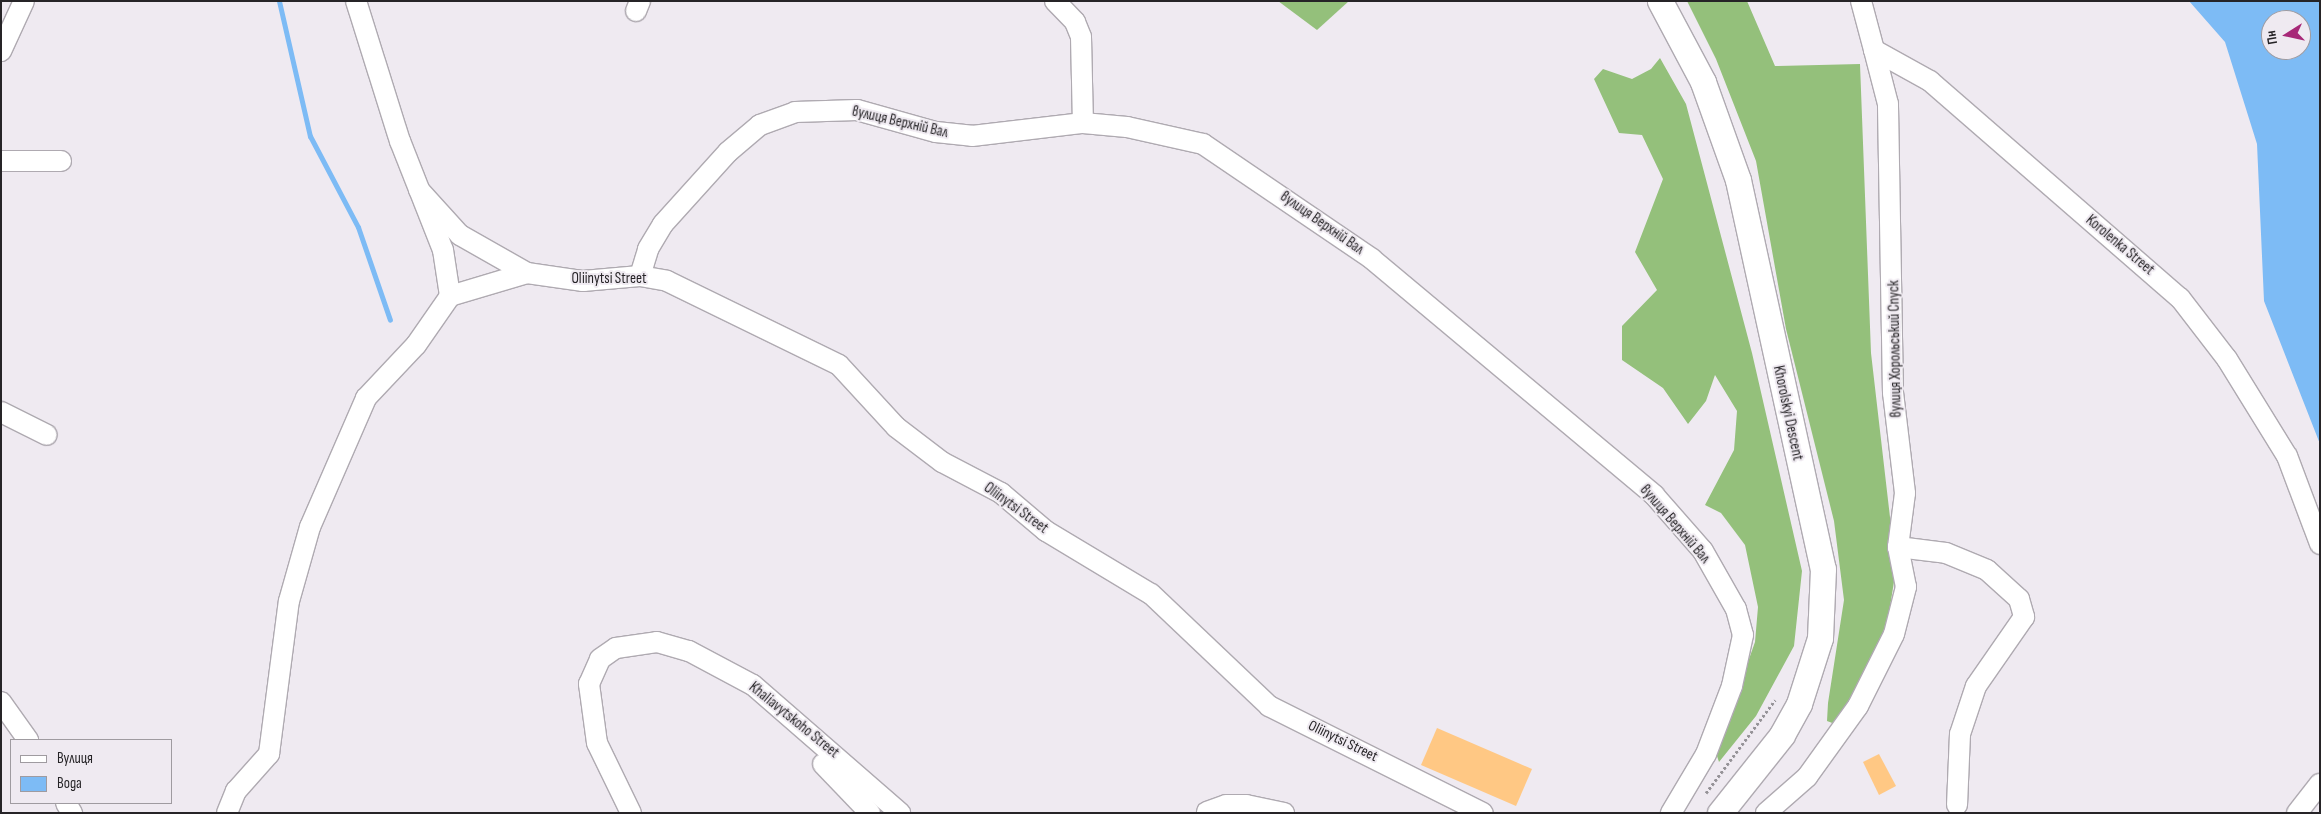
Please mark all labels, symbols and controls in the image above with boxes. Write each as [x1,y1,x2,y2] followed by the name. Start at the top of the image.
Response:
[2261,10,2311,60] north arrow
[2262,29,2281,46] text: Пн
[850,102,950,142] street label: вулиця Верхній Вал
[1277,188,1367,258] street label: вулиця Верхній Вал
[2082,211,2158,279] street label: Korolenka Street
[571,270,647,288] street label: Oliinytsi Street
[1885,280,1905,418] street label: вулиця Хорольський Спуск
[1769,364,1807,462] street label: Khorolskyi Descent
[980,479,1052,537] street label: Oliinytsi Street
[1636,481,1714,567] street label: вулиця Верхній Вал
[745,678,843,762] street label: Khaliavytskoho Street
[1305,716,1381,766] street label: Oliinytsi Street
[10,739,172,804] legend
[57,749,93,768] text: Вулиця
[57,774,82,793] text: Вода

